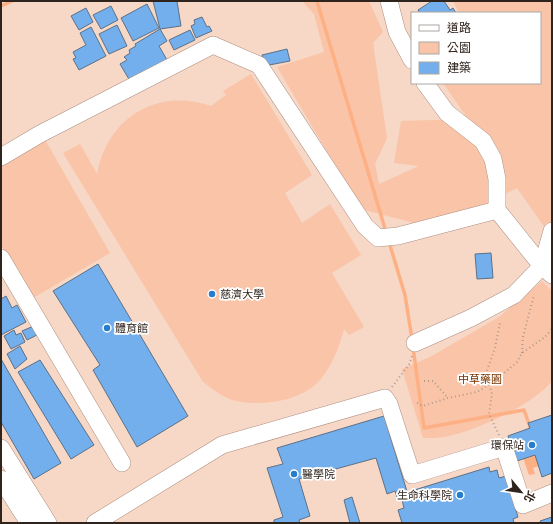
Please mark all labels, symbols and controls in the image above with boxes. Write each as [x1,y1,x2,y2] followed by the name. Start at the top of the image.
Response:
[411,12,541,84] legend
[447,20,471,36] text: 道路
[447,40,471,56] text: 公園
[447,60,471,76] text: 建築
[220,287,264,302] place label: 慈濟大學
[207,289,217,299] marker: 慈濟大學
[115,321,148,336] place label: 體育館
[102,323,112,333] marker: 體育館
[458,372,502,387] park label: 中草藥園
[491,438,524,453] place label: 環保站
[527,440,537,450] marker: 環保站
[302,467,335,482] place label: 醫學院
[289,469,299,479] marker: 醫學院
[501,472,541,512] north arrow
[397,488,452,503] place label: 生命科學院
[520,488,539,505] text: 北
[455,490,465,500] marker: 生命科學院

